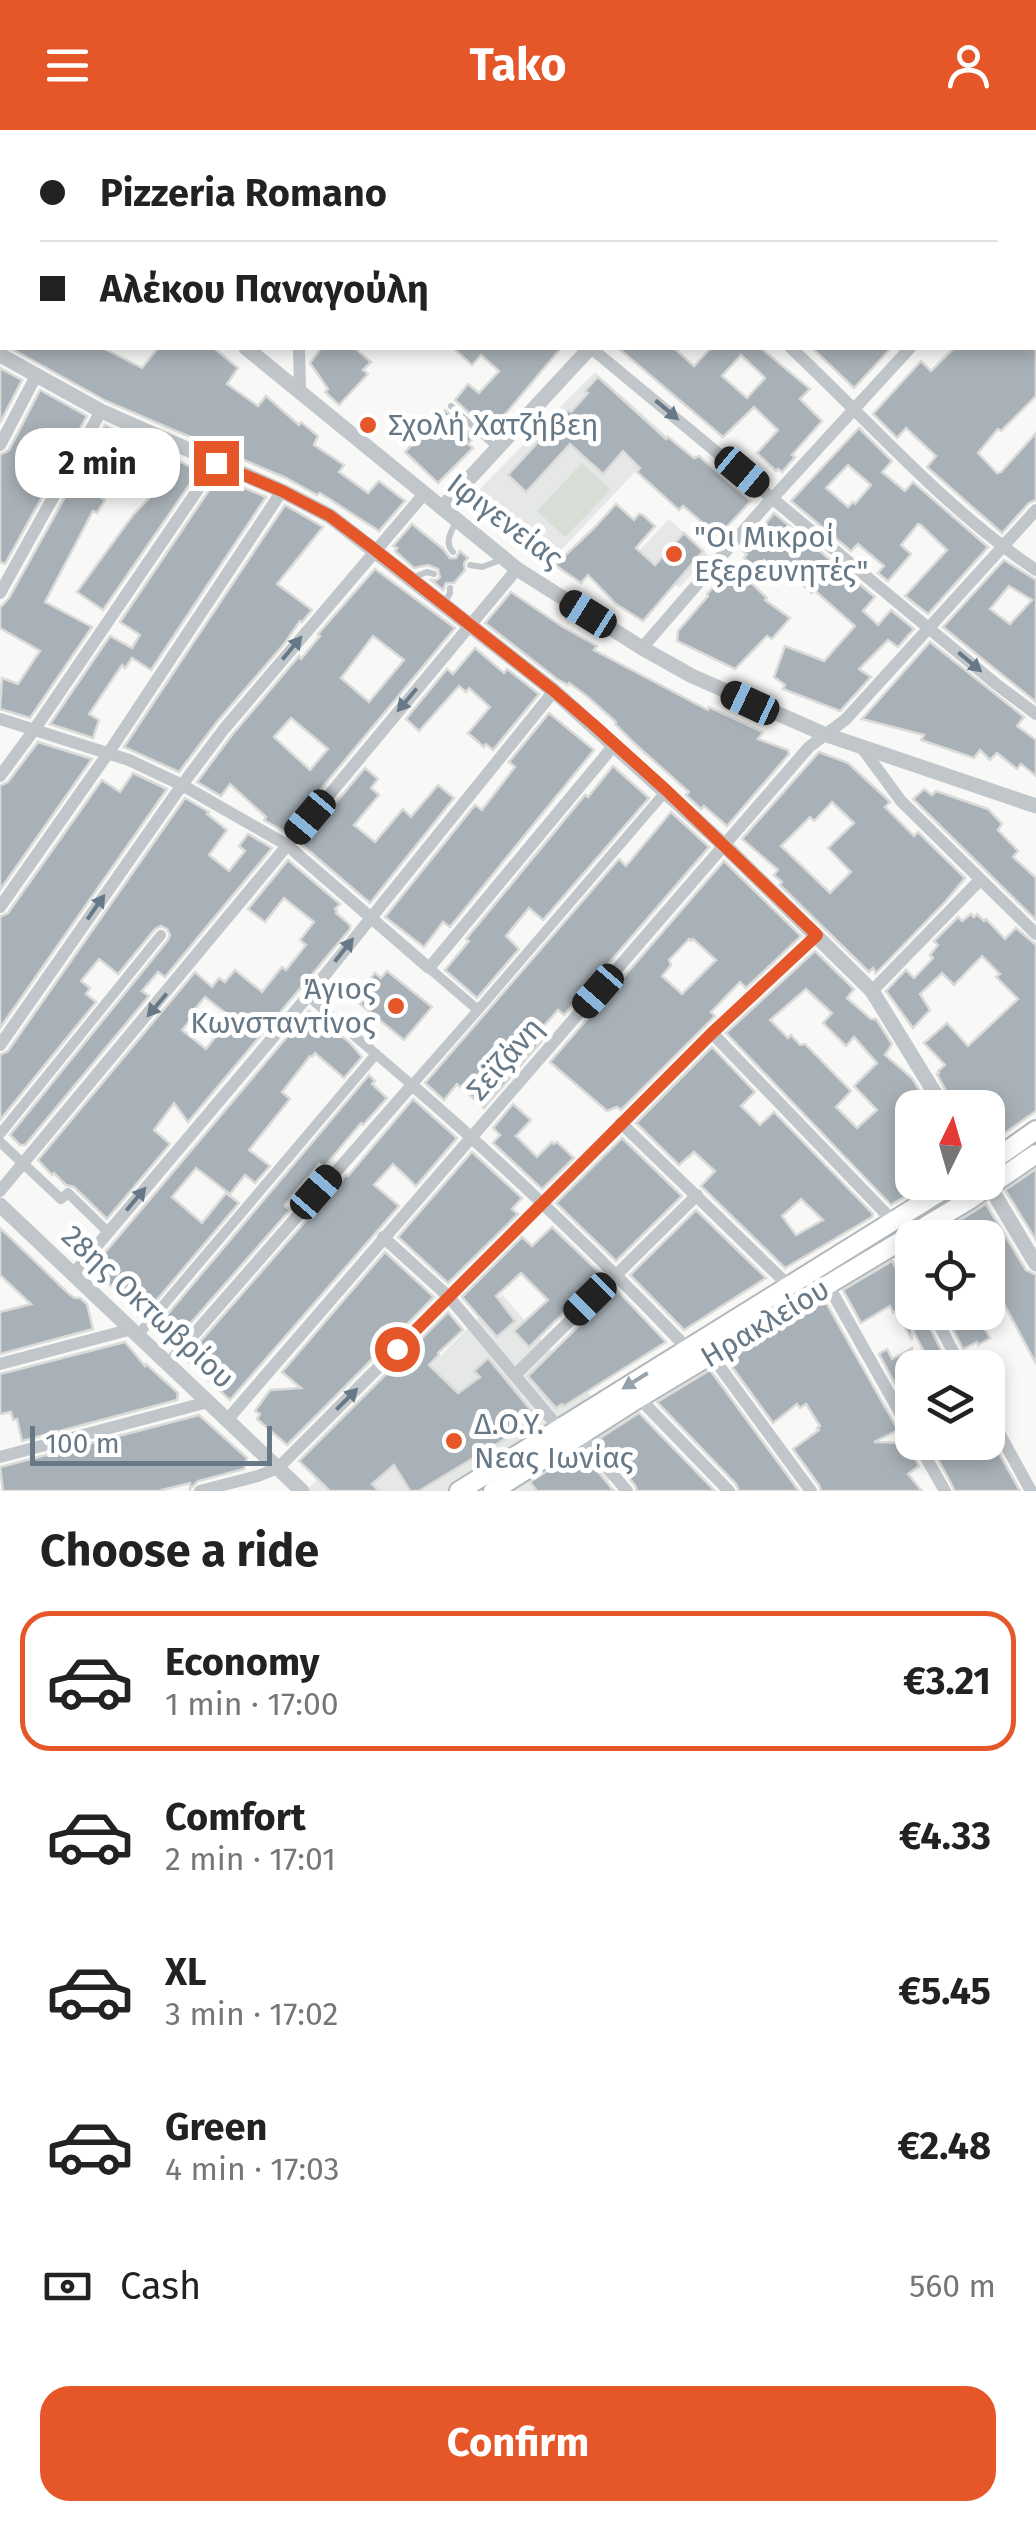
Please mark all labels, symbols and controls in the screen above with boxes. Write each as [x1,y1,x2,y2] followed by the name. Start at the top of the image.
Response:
[40,38,95,93] icon: menu
[469,38,567,92] text: Tako
[941,38,996,93] icon: person
[100,170,387,216] text: Pizzeria Romano
[100,266,429,312] text: Αλέκου Παναγούλη
[654,398,679,420] one-way arrow
[388,407,598,443] place label: Σχολή Χατζήβεη
[357,414,379,436] marker: Σχολή Χατζήβεη
[16,428,181,498] callout: 2 min
[194,441,239,486] route end
[709,441,775,503] car
[58,444,137,482] text: 2 min
[440,466,570,576] street label: Ιφιγενείας
[694,519,868,589] place label: "Οι Μικροί Εξερευνητές"
[663,543,685,565] marker: "Οι Μικροί Εξερευνητές"
[555,585,621,643] car
[281,636,303,661] one-way arrow
[958,651,983,672] one-way arrow
[716,677,784,729] car
[397,687,419,712] one-way arrow
[279,784,341,850] car
[86,894,105,921] one-way arrow
[333,937,354,962] one-way arrow
[567,959,629,1023] car
[190,971,376,1041] place label: Άγιος Κωνσταντίνος
[146,993,168,1018] one-way arrow
[385,995,407,1017] marker: Άγιος Κωνσταντίνος
[459,1010,551,1108] street label: Σεϊζάνη
[895,1090,1005,1200] north arrow
[895,1090,1005,1460] map controls
[285,1160,347,1224] car
[125,1187,147,1212] one-way arrow
[54,1218,242,1396] street label: 28ης Οκτωβρίου
[895,1220,1005,1330] button: locate
[558,1267,622,1331] car
[694,1271,836,1375] street label: Ηρακλείου
[375,1327,420,1372] route start
[895,1350,1005,1460] button: layers
[621,1371,648,1390] one-way arrow
[335,1387,359,1411] one-way arrow
[474,1406,634,1476] place label: Δ.Ο.Υ. Νεας Ιωνίας
[30,1421,272,1466] scale bar
[45,1427,120,1460] text: 100 m
[443,1430,465,1452] marker: Δ.Ο.Υ. Νεας Ιωνίας
[40,1524,319,1578] text: Choose a ride
[45,1636,135,1726] icon: car
[165,1639,320,1685] text: Economy
[903,1658,991,1704] text: €3.21
[165,1685,339,1723] text: 1 min · 17:00
[45,1791,135,1881] icon: car
[165,1794,306,1840] text: Comfort
[899,1813,991,1859] text: €4.33
[165,1840,336,1878] text: 2 min · 17:01
[45,1946,135,2036] icon: car
[165,1949,207,1995] text: XL
[898,1968,991,2014] text: €5.45
[165,1995,338,2033] text: 3 min · 17:02
[45,2101,135,2191] icon: car
[165,2104,268,2150] text: Green
[897,2123,991,2169] text: €2.48
[165,2150,340,2188] text: 4 min · 17:03
[40,2259,95,2314] icon: cash
[120,2263,201,2309] text: Cash
[909,2267,996,2305] text: 560 m
[40,2386,996,2501] button: Confirm

